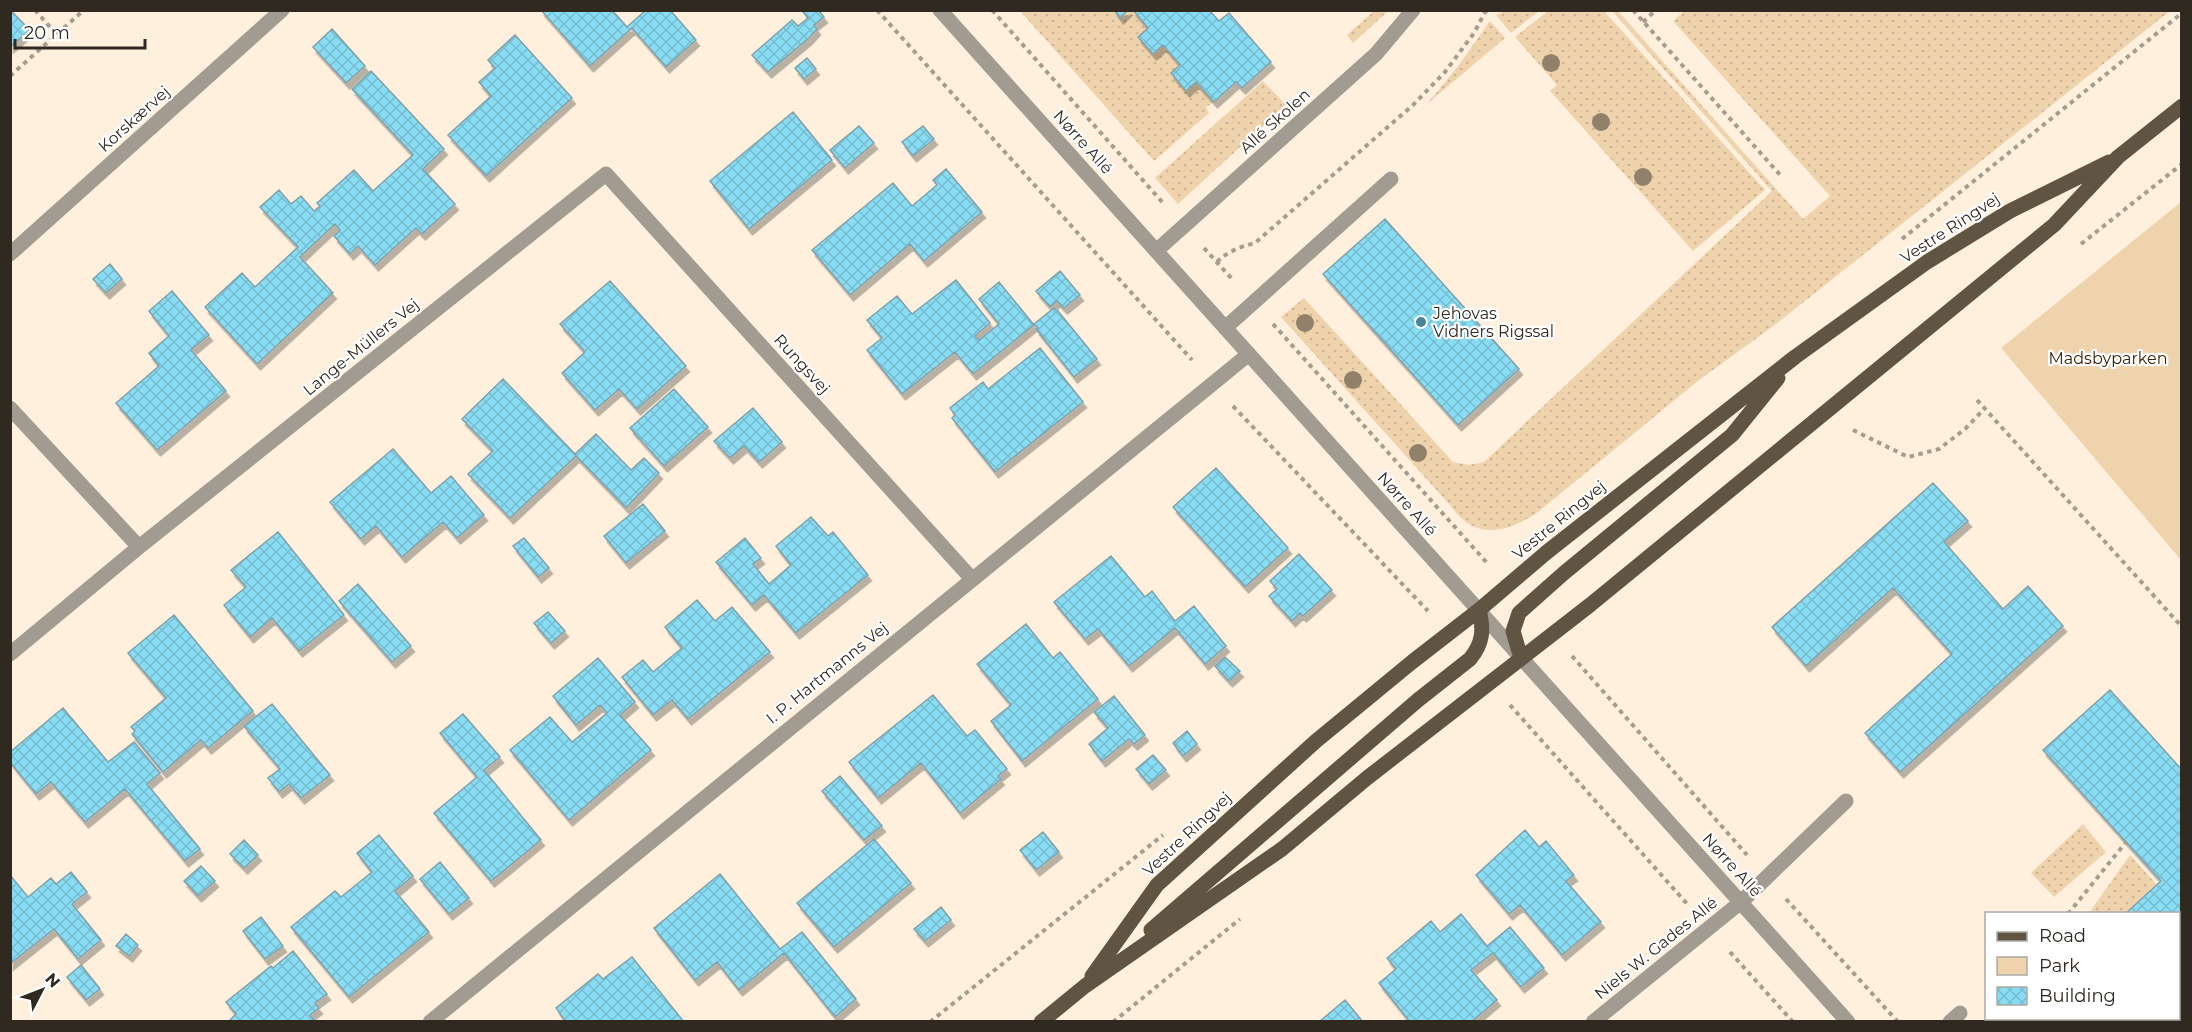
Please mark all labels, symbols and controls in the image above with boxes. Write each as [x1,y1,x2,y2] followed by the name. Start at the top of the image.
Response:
[15,12,146,50] scale bar
[24,22,70,44] text: 20 m
[94,82,174,156] street label: Korskærvej
[1236,85,1314,157] street label: Allé Skolen
[1049,106,1117,178] street label: Nørre Allé
[1897,189,2003,267] street label: Vestre Ringvej
[299,294,423,400] street label: Lange-Müllers Vej
[1432,304,1554,341] place label: Jehovas Vidners Rigssal
[1414,315,1428,329] marker: Jehovas Vidners Rigssal
[770,330,834,398] street label: Rungsvej
[2049,349,2167,368] park label: Madsbyparken
[1373,468,1441,540] street label: Nørre Allé
[1509,477,1609,563] street label: Vestre Ringvej
[762,618,892,728] street label: I. P. Hartmanns Vej
[1139,788,1235,880] street label: Vestre Ringvej
[1698,829,1766,901] street label: Nørre Allé
[1591,893,1721,1003] street label: Niels W. Gades Allé
[1985,912,2180,1020] legend
[2039,925,2086,947] text: Road
[2039,955,2080,977] text: Park
[12,960,72,1020] north arrow
[41,969,64,991] text: N
[2039,985,2116,1007] text: Building

